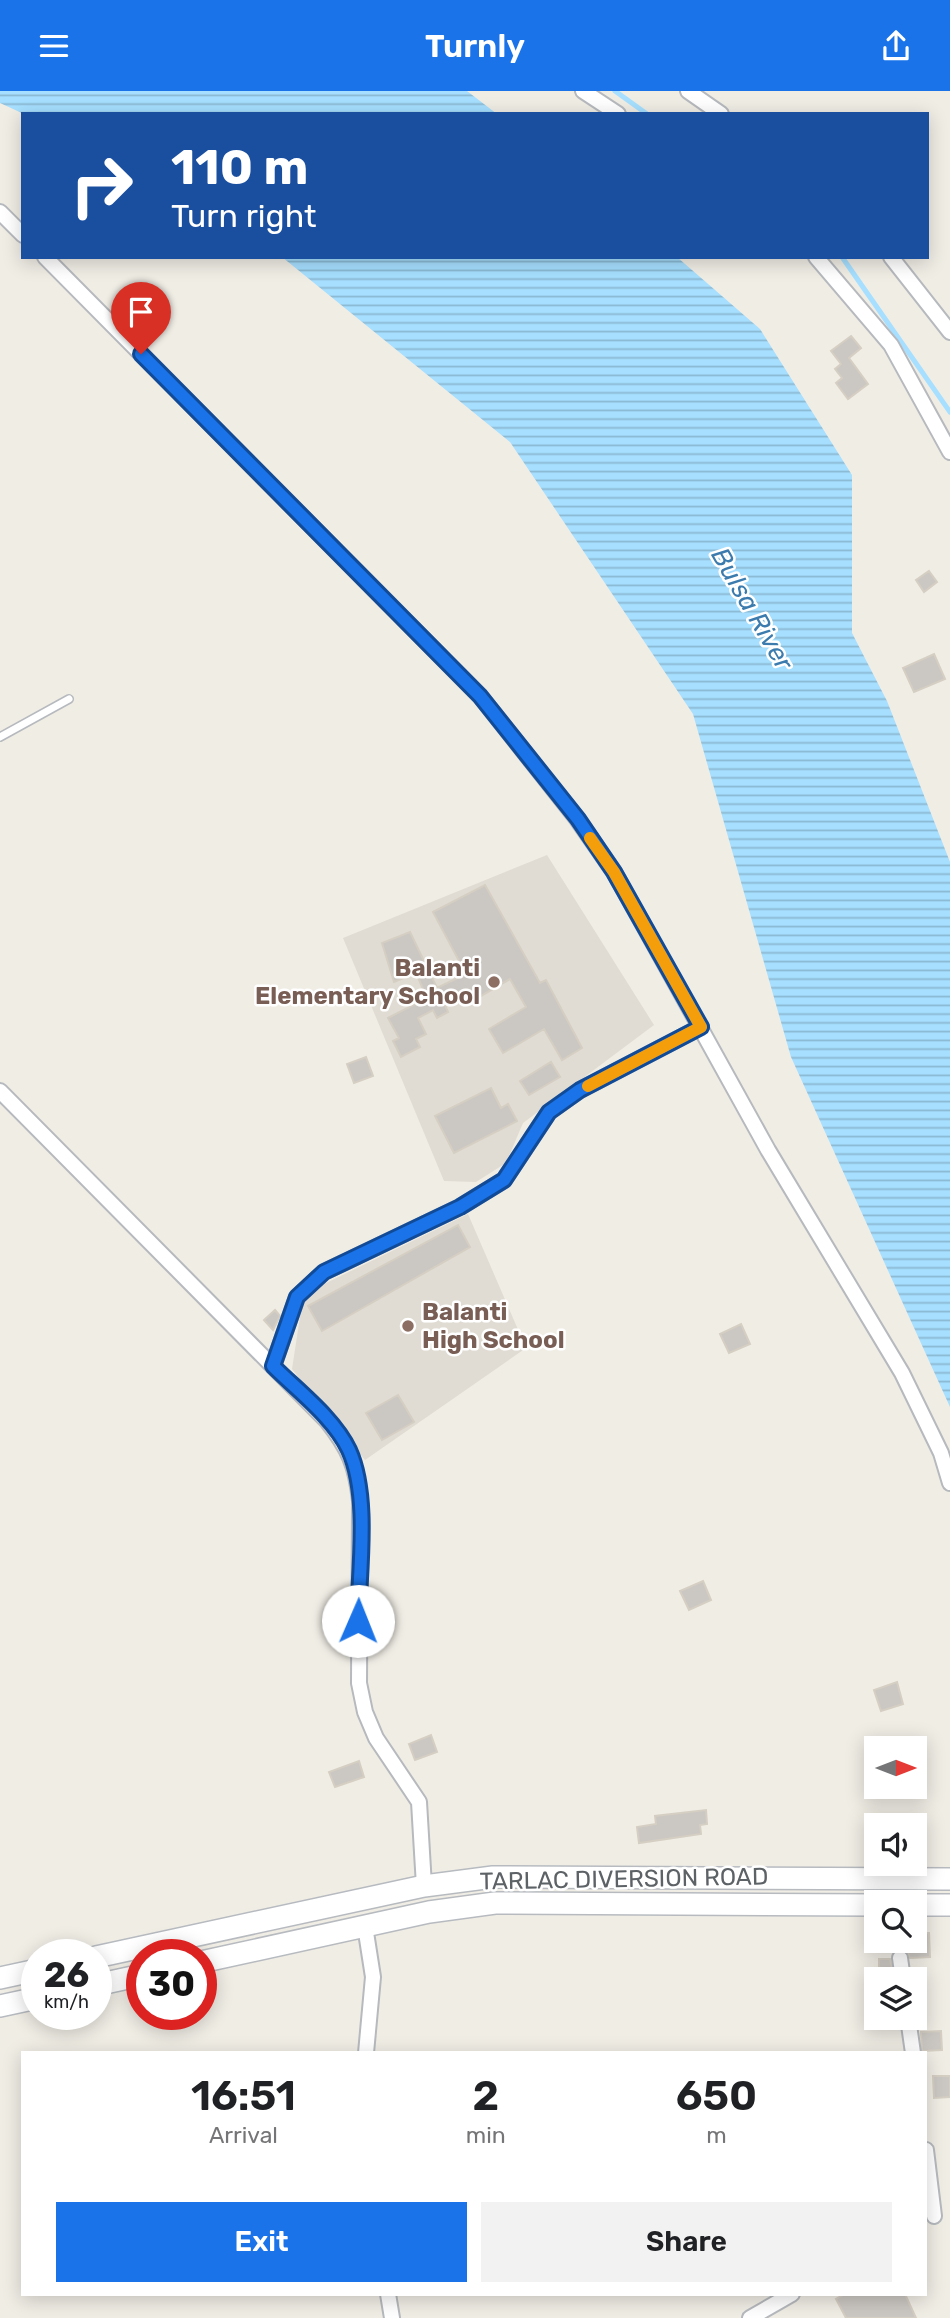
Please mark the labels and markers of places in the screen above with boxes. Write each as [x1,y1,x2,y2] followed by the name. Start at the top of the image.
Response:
[111,282,171,354] pin
[255,954,480,1010] place label: Balanti Elementary School
[486,974,502,990] marker: Balanti Elementary School
[422,1298,565,1354] place label: Balanti High School
[400,1318,416,1334] marker: Balanti High School

